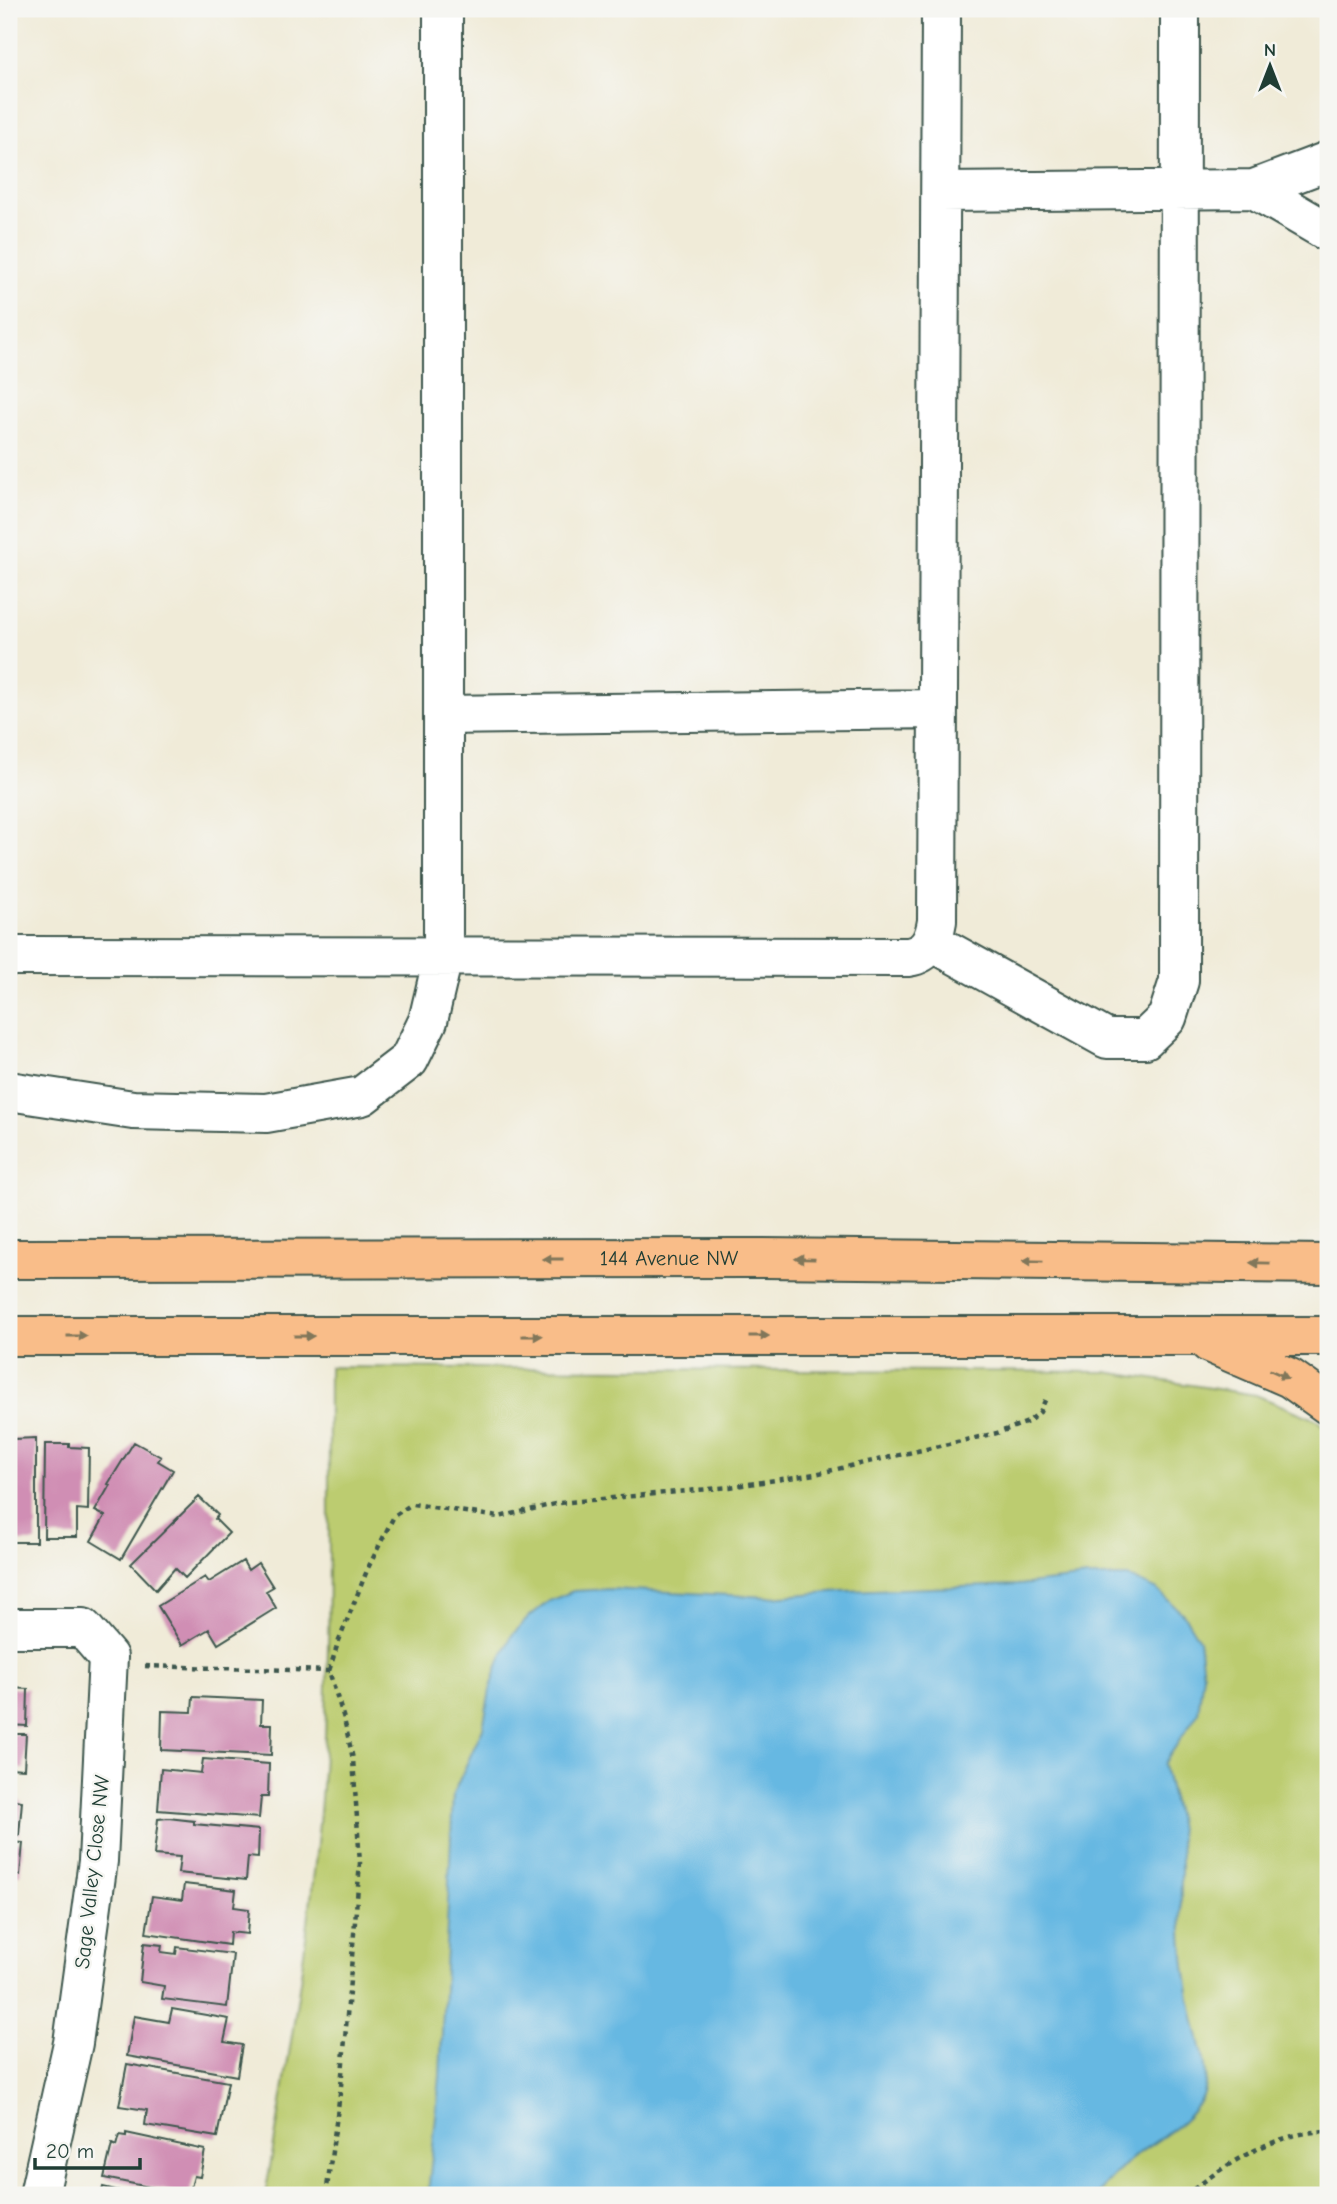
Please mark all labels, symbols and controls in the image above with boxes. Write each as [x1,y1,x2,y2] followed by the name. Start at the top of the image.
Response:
[1236,32,1306,102] north arrow
[1264,39,1276,61] text: N
[600,1246,739,1270] street label: 144 Avenue NW
[542,1253,564,1264] one-way arrow
[794,1253,816,1265] one-way arrow
[1021,1255,1043,1267] one-way arrow
[1249,1258,1271,1269] one-way arrow
[66,1330,88,1342] one-way arrow
[294,1330,316,1342] one-way arrow
[521,1330,543,1342] one-way arrow
[749,1330,771,1342] one-way arrow
[1269,1369,1290,1380] one-way arrow
[70,1773,114,1970] street label: Sage Valley Close NW
[35,2127,140,2171] scale bar
[46,2139,94,2163] text: 20 m

